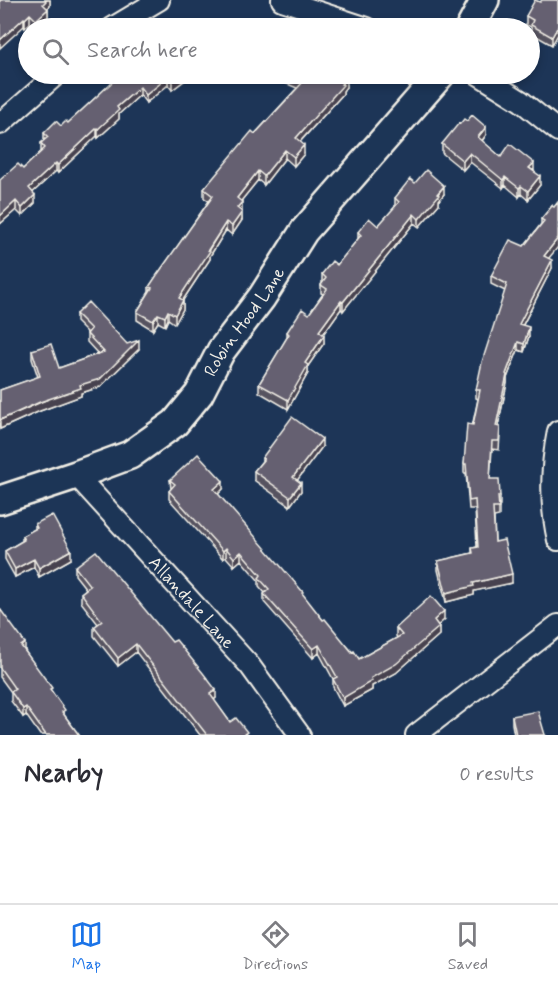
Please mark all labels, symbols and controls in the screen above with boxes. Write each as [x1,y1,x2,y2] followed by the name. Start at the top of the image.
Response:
[18,18,540,84] search box
[39,35,72,68] icon: search
[87,37,198,65] text: Search here
[199,263,291,381] street label: Robin Hood Lane
[143,551,240,654] street label: Allandale Lane
[24,757,103,791] text: Nearby
[460,761,534,788] text: 0 results
[70,918,103,975] tab: Map
[242,918,308,975] tab: Directions
[448,918,488,975] tab: Saved

